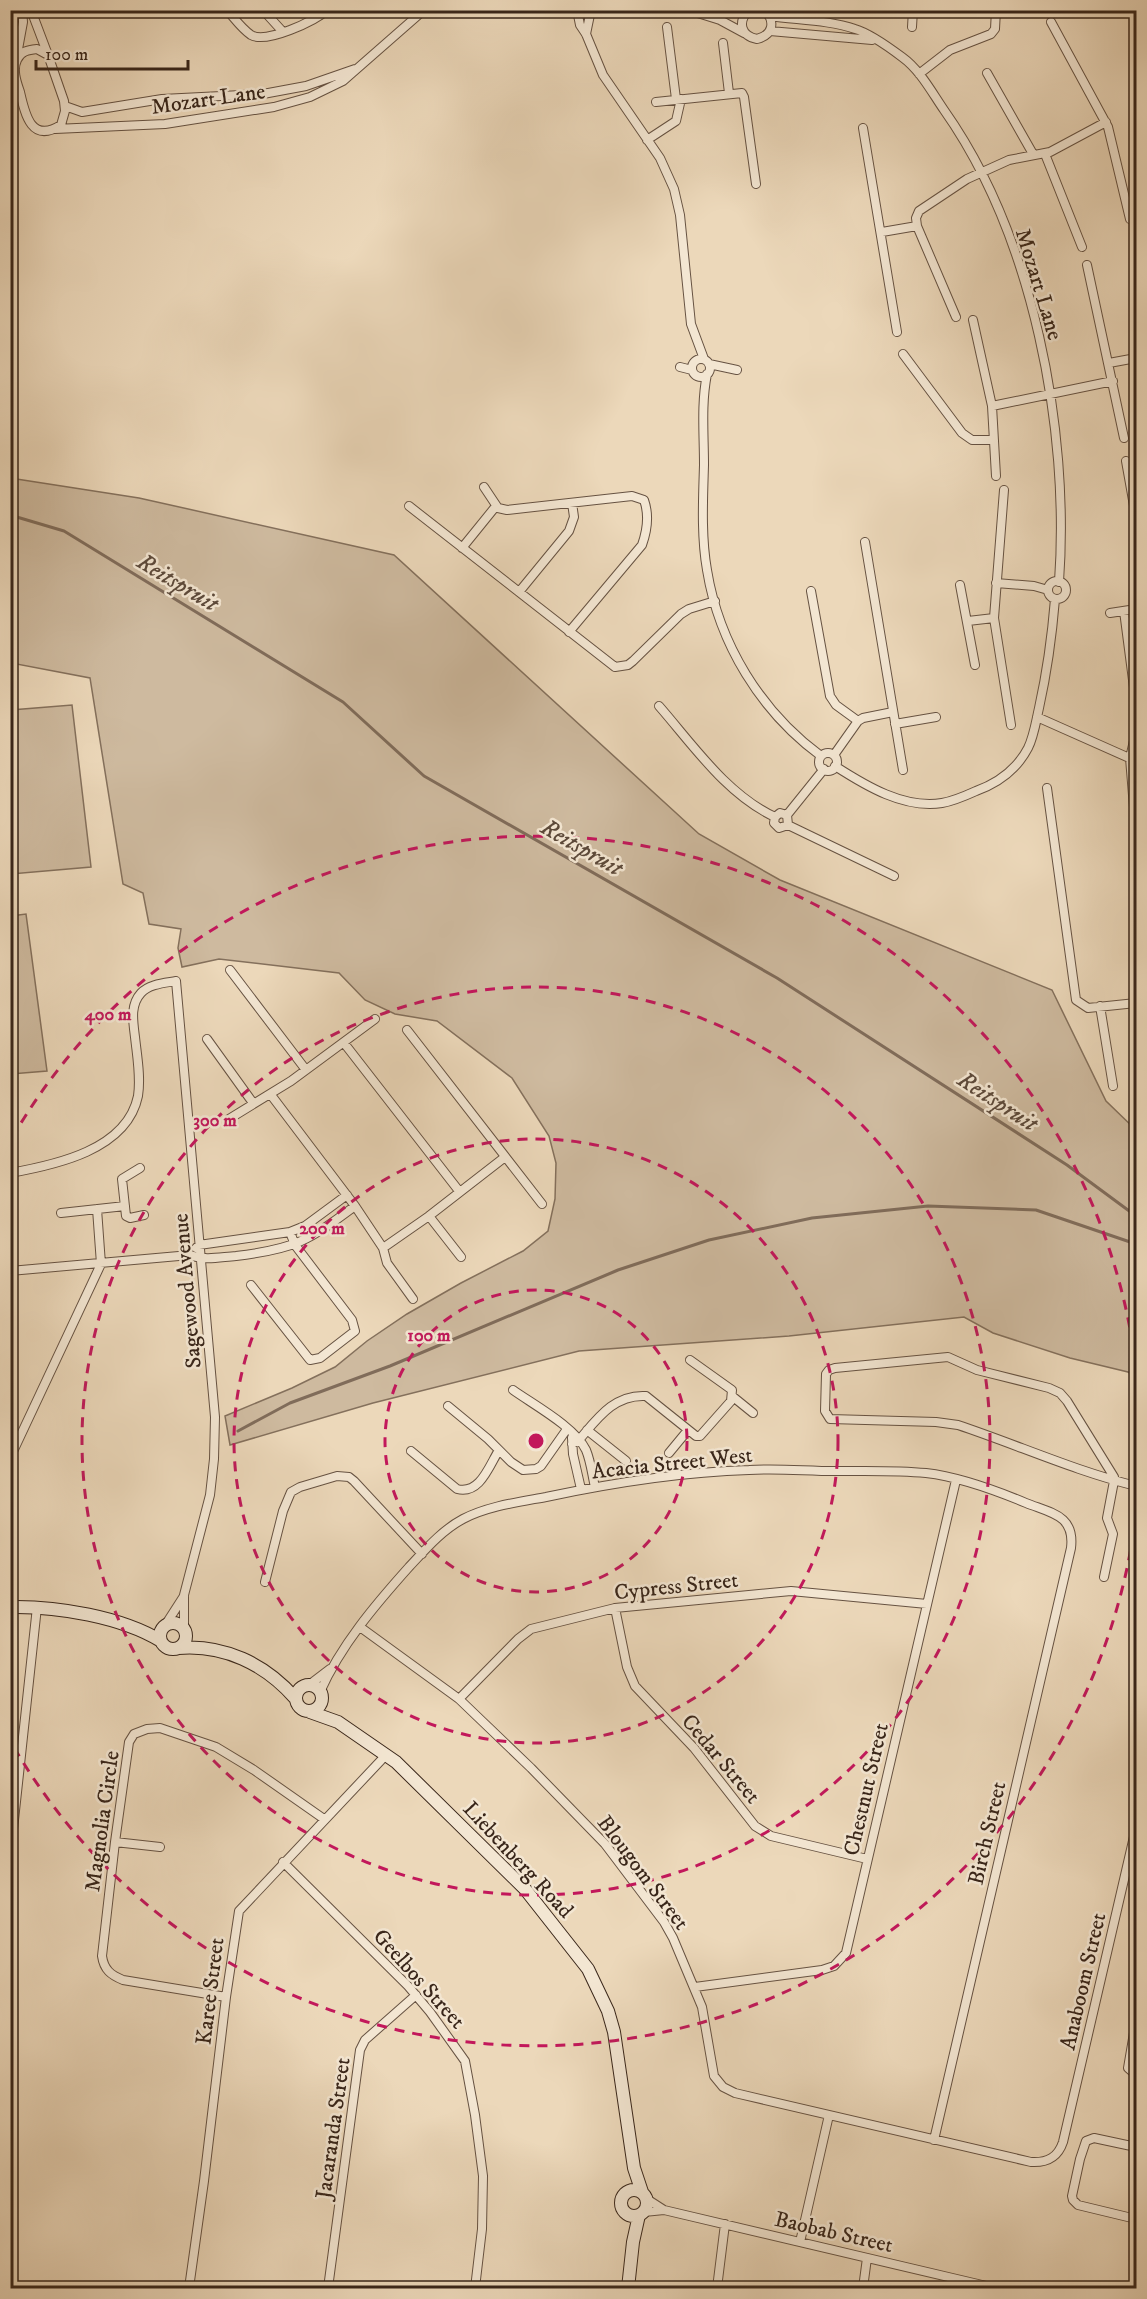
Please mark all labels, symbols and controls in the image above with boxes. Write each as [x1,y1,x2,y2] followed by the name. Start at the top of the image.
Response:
[36,33,188,71] scale bar
[45,44,88,66] text: 100 m
[149,78,267,121] street label: Mozart Lane
[1009,225,1068,343] street label: Mozart Lane
[131,546,225,620] water label: Reitspruit
[534,812,629,884] water label: Reitspruit
[83,1004,132,1026] text: 400 m
[951,1064,1045,1140] water label: Reitspruit
[193,1110,237,1132] text: 300 m
[167,1212,208,1369] street label: Sagewood Avenue
[299,1218,345,1240] text: 200 m
[407,1325,451,1347] text: 100 m
[526,1431,546,1451] centre of rings
[590,1442,754,1485] street label: Acacia Street West
[613,1567,740,1606] street label: Cypress Street
[675,1709,766,1809] street label: Cedar Street
[838,1720,895,1858] street label: Chestnut Street
[79,1749,126,1893] street label: Magnolia Circle
[962,1779,1012,1888] street label: Birch Street
[457,1796,579,1924] street label: Liebenberg Road
[591,1810,695,1935] street label: Blougom Street
[1055,1910,1112,2053] street label: Anaboom Street
[367,1923,471,2035] street label: Geelbos Street
[191,1936,230,2046] street label: Karee Street
[310,2056,357,2203] street label: Jacaranda Street
[772,2206,895,2259] street label: Baobab Street

